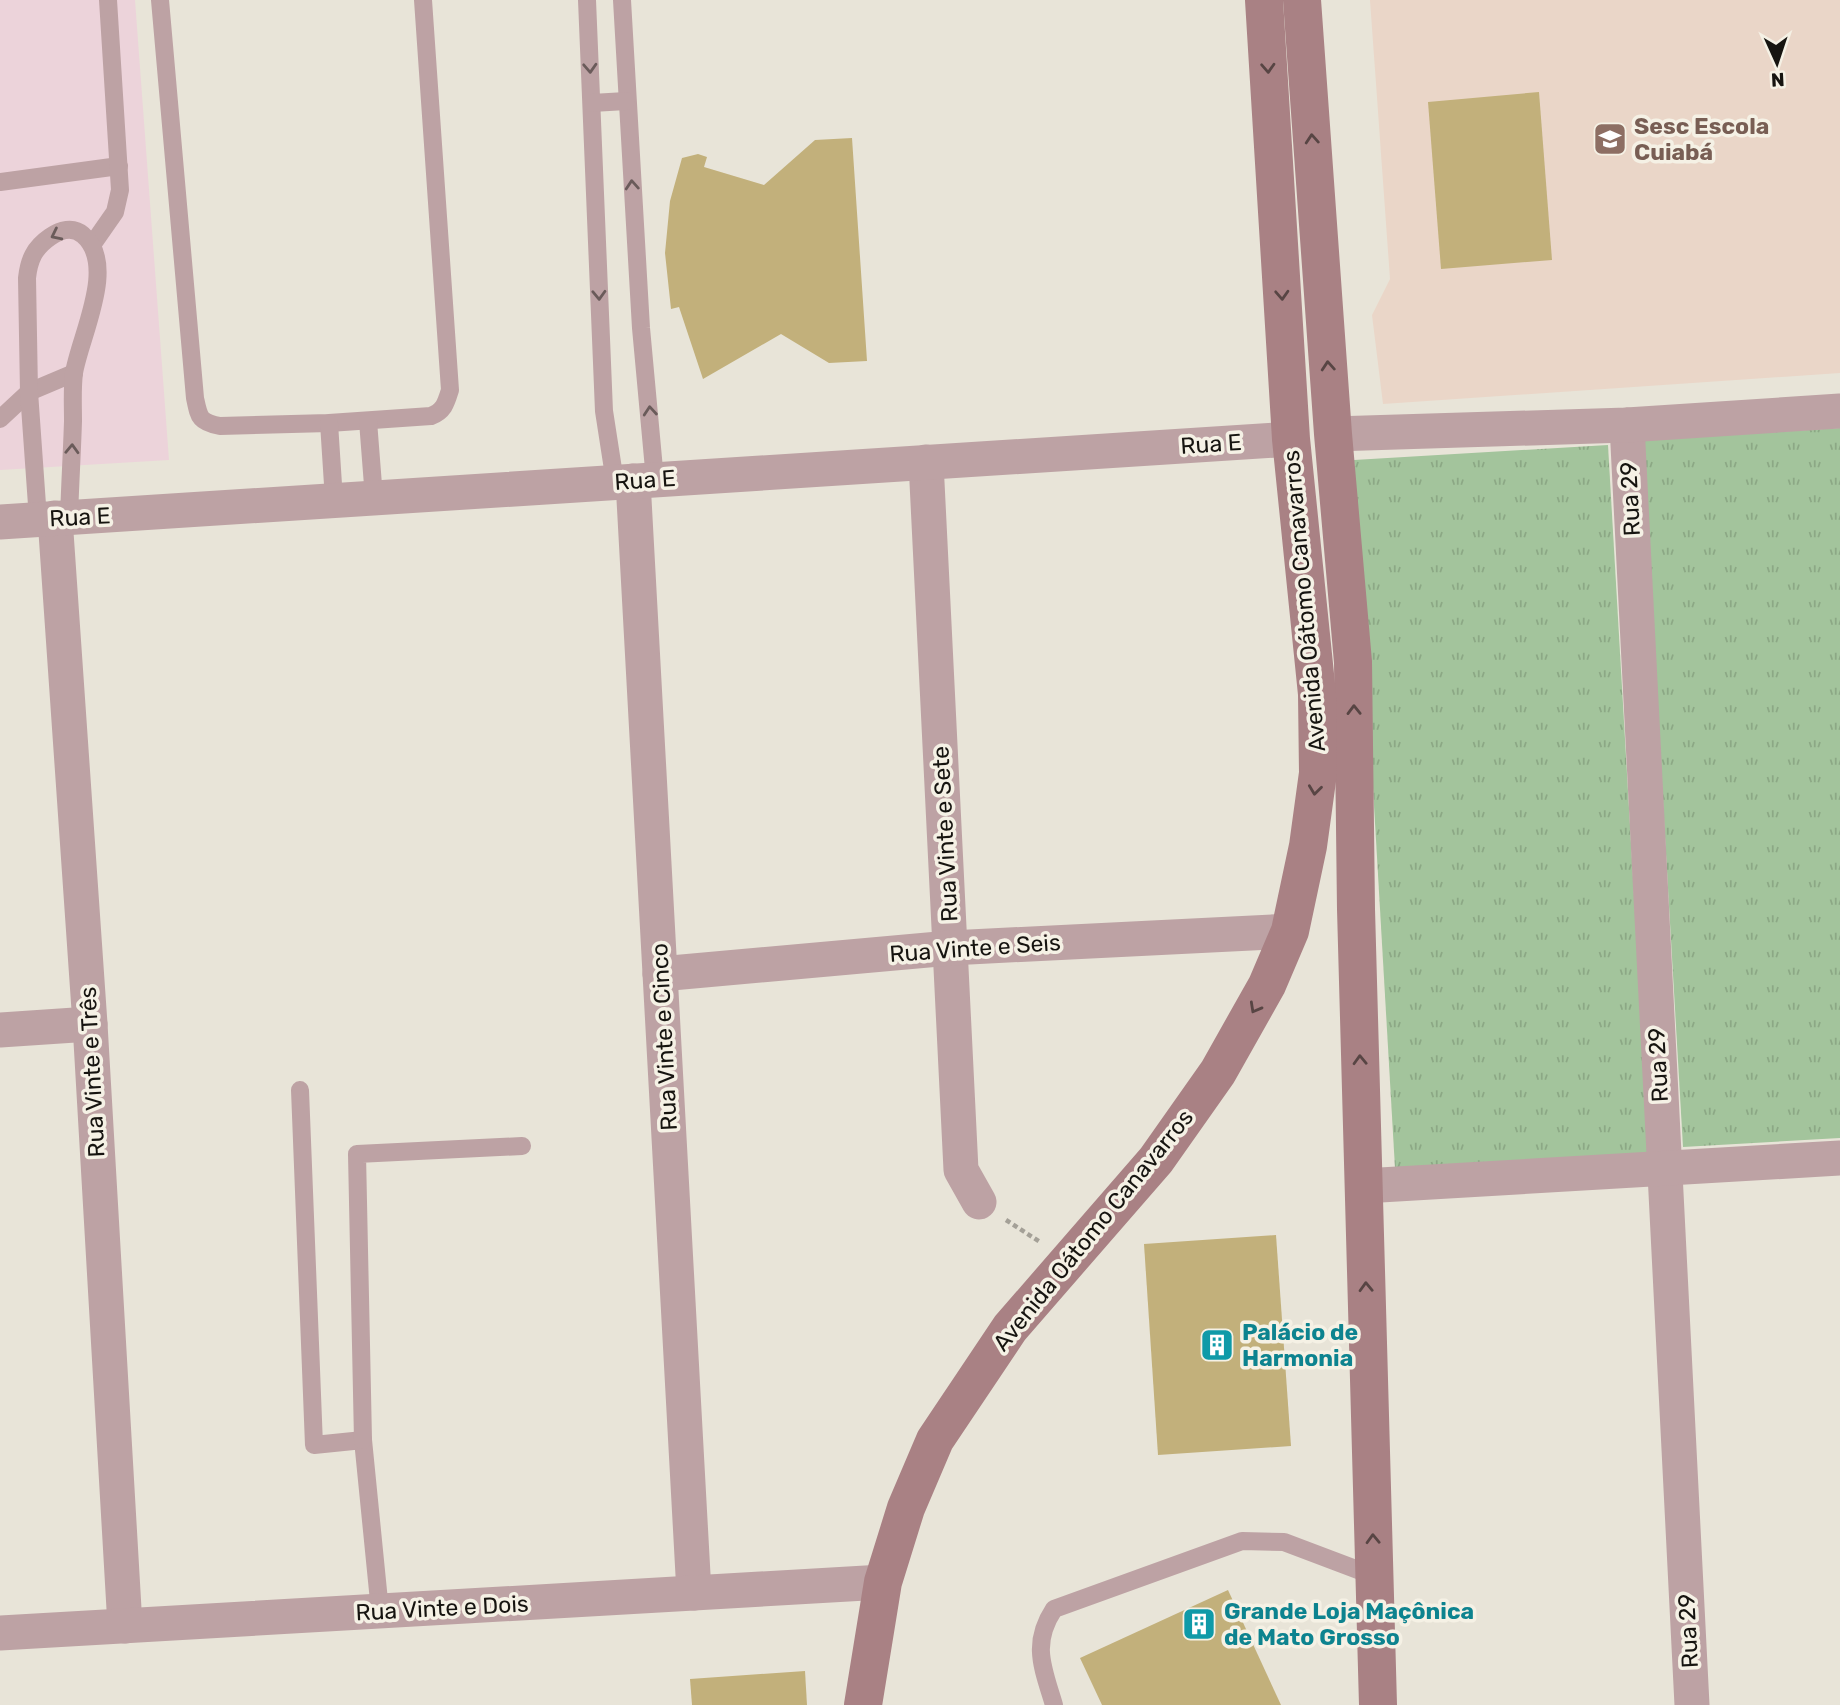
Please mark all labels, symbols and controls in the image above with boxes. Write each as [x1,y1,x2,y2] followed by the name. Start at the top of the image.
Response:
[1742,28,1812,98] north arrow
[583,63,598,74] one-way arrow
[1261,63,1276,74] one-way arrow
[1770,68,1785,91] text: N
[1634,112,1769,166] place label: Sesc Escola Cuiabá
[1591,120,1629,158] school or university icon: Sesc Escola Cuiabá
[1305,134,1320,145] one-way arrow
[624,179,639,190] one-way arrow
[51,227,64,240] one-way arrow
[592,290,607,301] one-way arrow
[1274,290,1289,301] one-way arrow
[1321,360,1336,371] one-way arrow
[642,406,657,417] one-way arrow
[1180,428,1242,460] street label: Rua E
[64,444,79,455] one-way arrow
[1277,449,1331,753] street label: Avenida Oátomo Canavarros
[1614,461,1646,537] street label: Rua 29
[614,464,676,496] street label: Rua E
[49,501,111,533] street label: Rua E
[1346,704,1361,715] one-way arrow
[926,745,964,923] street label: Rua Vinte e Sete
[1308,785,1323,796] one-way arrow
[889,928,1061,968] street label: Rua Vinte e Seis
[645,943,683,1131] street label: Rua Vinte e Cinco
[74,986,110,1158] street label: Rua Vinte e Três
[1250,1000,1263,1013] one-way arrow
[1642,1027,1674,1103] street label: Rua 29
[1352,1054,1367,1065] one-way arrow
[987,1104,1199,1356] street label: Avenida Oátomo Canavarros
[1358,1281,1373,1292] one-way arrow
[1242,1318,1358,1372] place label: Palácio de Harmonia
[1198,1326,1236,1364] building icon: Palácio de Harmonia
[1365,1533,1381,1544] one-way arrow
[355,1589,529,1627] street label: Rua Vinte e Dois
[1672,1593,1704,1669] street label: Rua 29
[1224,1597,1474,1651] place label: Grande Loja Maçônica de Mato Grosso
[1180,1605,1218,1643] building icon: Grande Loja Maçônica de Mato Grosso

